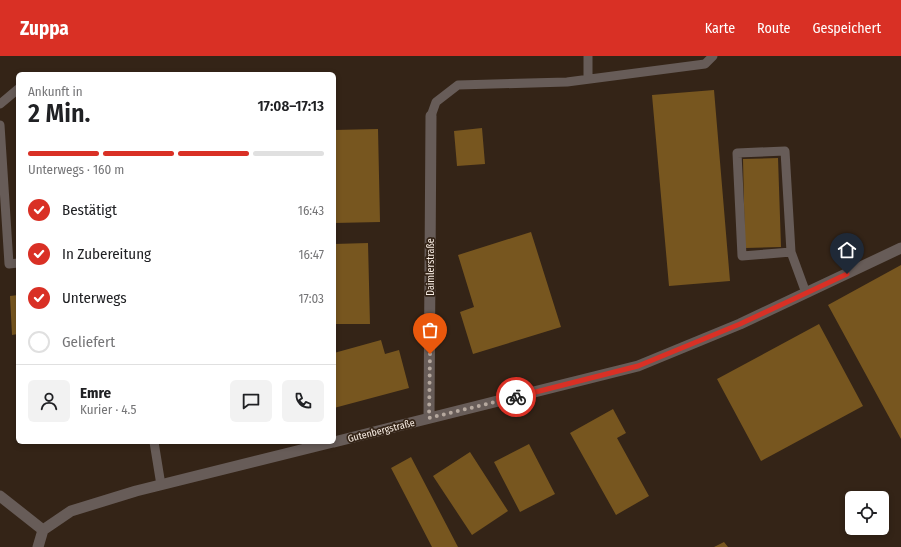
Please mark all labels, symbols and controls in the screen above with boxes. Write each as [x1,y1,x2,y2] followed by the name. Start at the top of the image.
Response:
[20,17,69,40] text: Zuppa
[705,20,735,37] text: Karte
[757,20,790,37] text: Route
[812,20,881,37] text: Gespeichert
[28,84,83,99] text: Ankunft in
[257,97,324,115] text: 17:08–17:13
[28,98,90,129] text: 2 Min.
[28,162,124,177] text: Unterwegs · 160 m
[28,199,50,221] icon: check
[62,201,117,219] text: Bestätigt
[298,203,324,218] text: 16:43
[830,233,864,274] pin
[425,238,437,296] street label: Daimlerstraße
[836,239,858,261] icon: home
[28,243,50,265] icon: check
[62,245,151,263] text: In Zubereitung
[298,247,324,262] text: 16:47
[28,287,50,309] icon: check
[62,289,127,307] text: Unterwegs
[298,291,324,306] text: 17:03
[413,313,447,354] pin
[419,319,441,341] icon: bag
[62,333,115,351] text: Geliefert
[496,377,536,417] courier
[28,380,70,422] button: person
[230,380,272,422] button: chat
[282,380,324,422] button: phone
[80,384,111,402] text: Emre
[505,386,527,408] icon: bike
[80,402,136,417] text: Kurier · 4.5
[347,417,416,445] street label: Gutenbergstraße
[845,491,889,535] map controls
[845,491,889,535] button: locate

